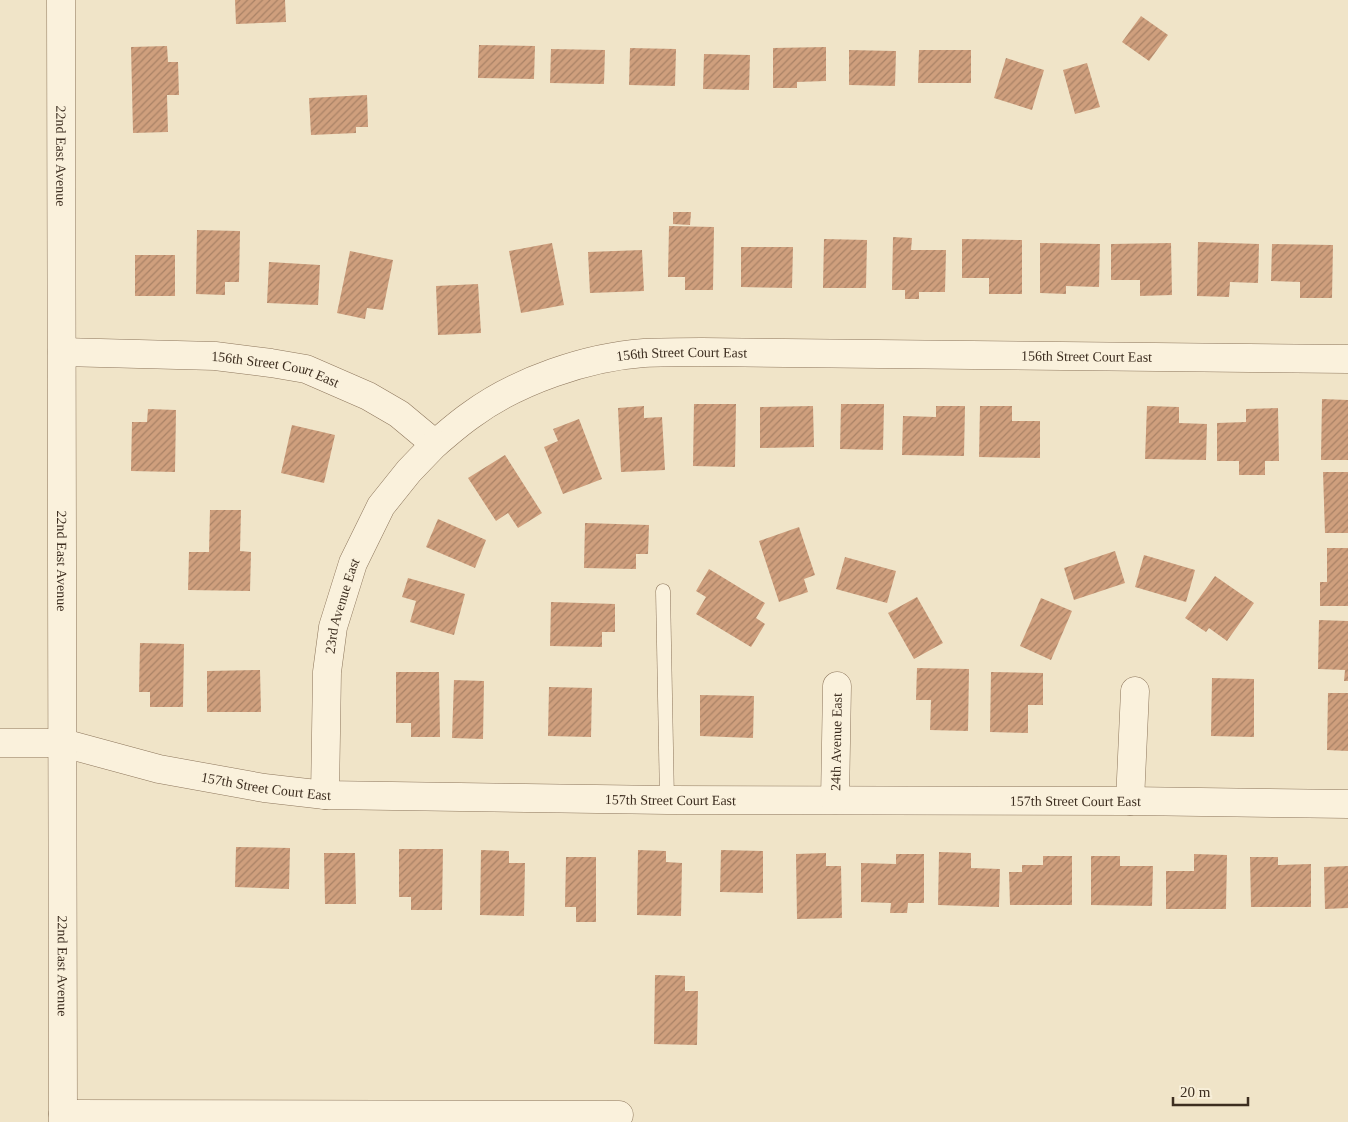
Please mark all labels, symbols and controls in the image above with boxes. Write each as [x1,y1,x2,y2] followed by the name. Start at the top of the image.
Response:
[54,106,69,206] street label: 22nd East Avenue
[615,344,747,364] street label: 156th Street Court East
[211,348,342,390] street label: 156th Street Court East
[1021,348,1152,364] street label: 156th Street Court East
[54,511,70,611] street label: 22nd East Avenue
[322,555,362,654] street label: 23rd Avenue East
[828,693,844,791] street label: 24th Avenue East
[200,769,331,803] street label: 157th Street Court East
[605,792,736,808] street label: 157th Street Court East
[1010,793,1141,809] street label: 157th Street Court East
[55,916,70,1016] street label: 22nd East Avenue
[1173,1074,1248,1106] scale bar
[1180,1084,1211,1100] text: 20 m

